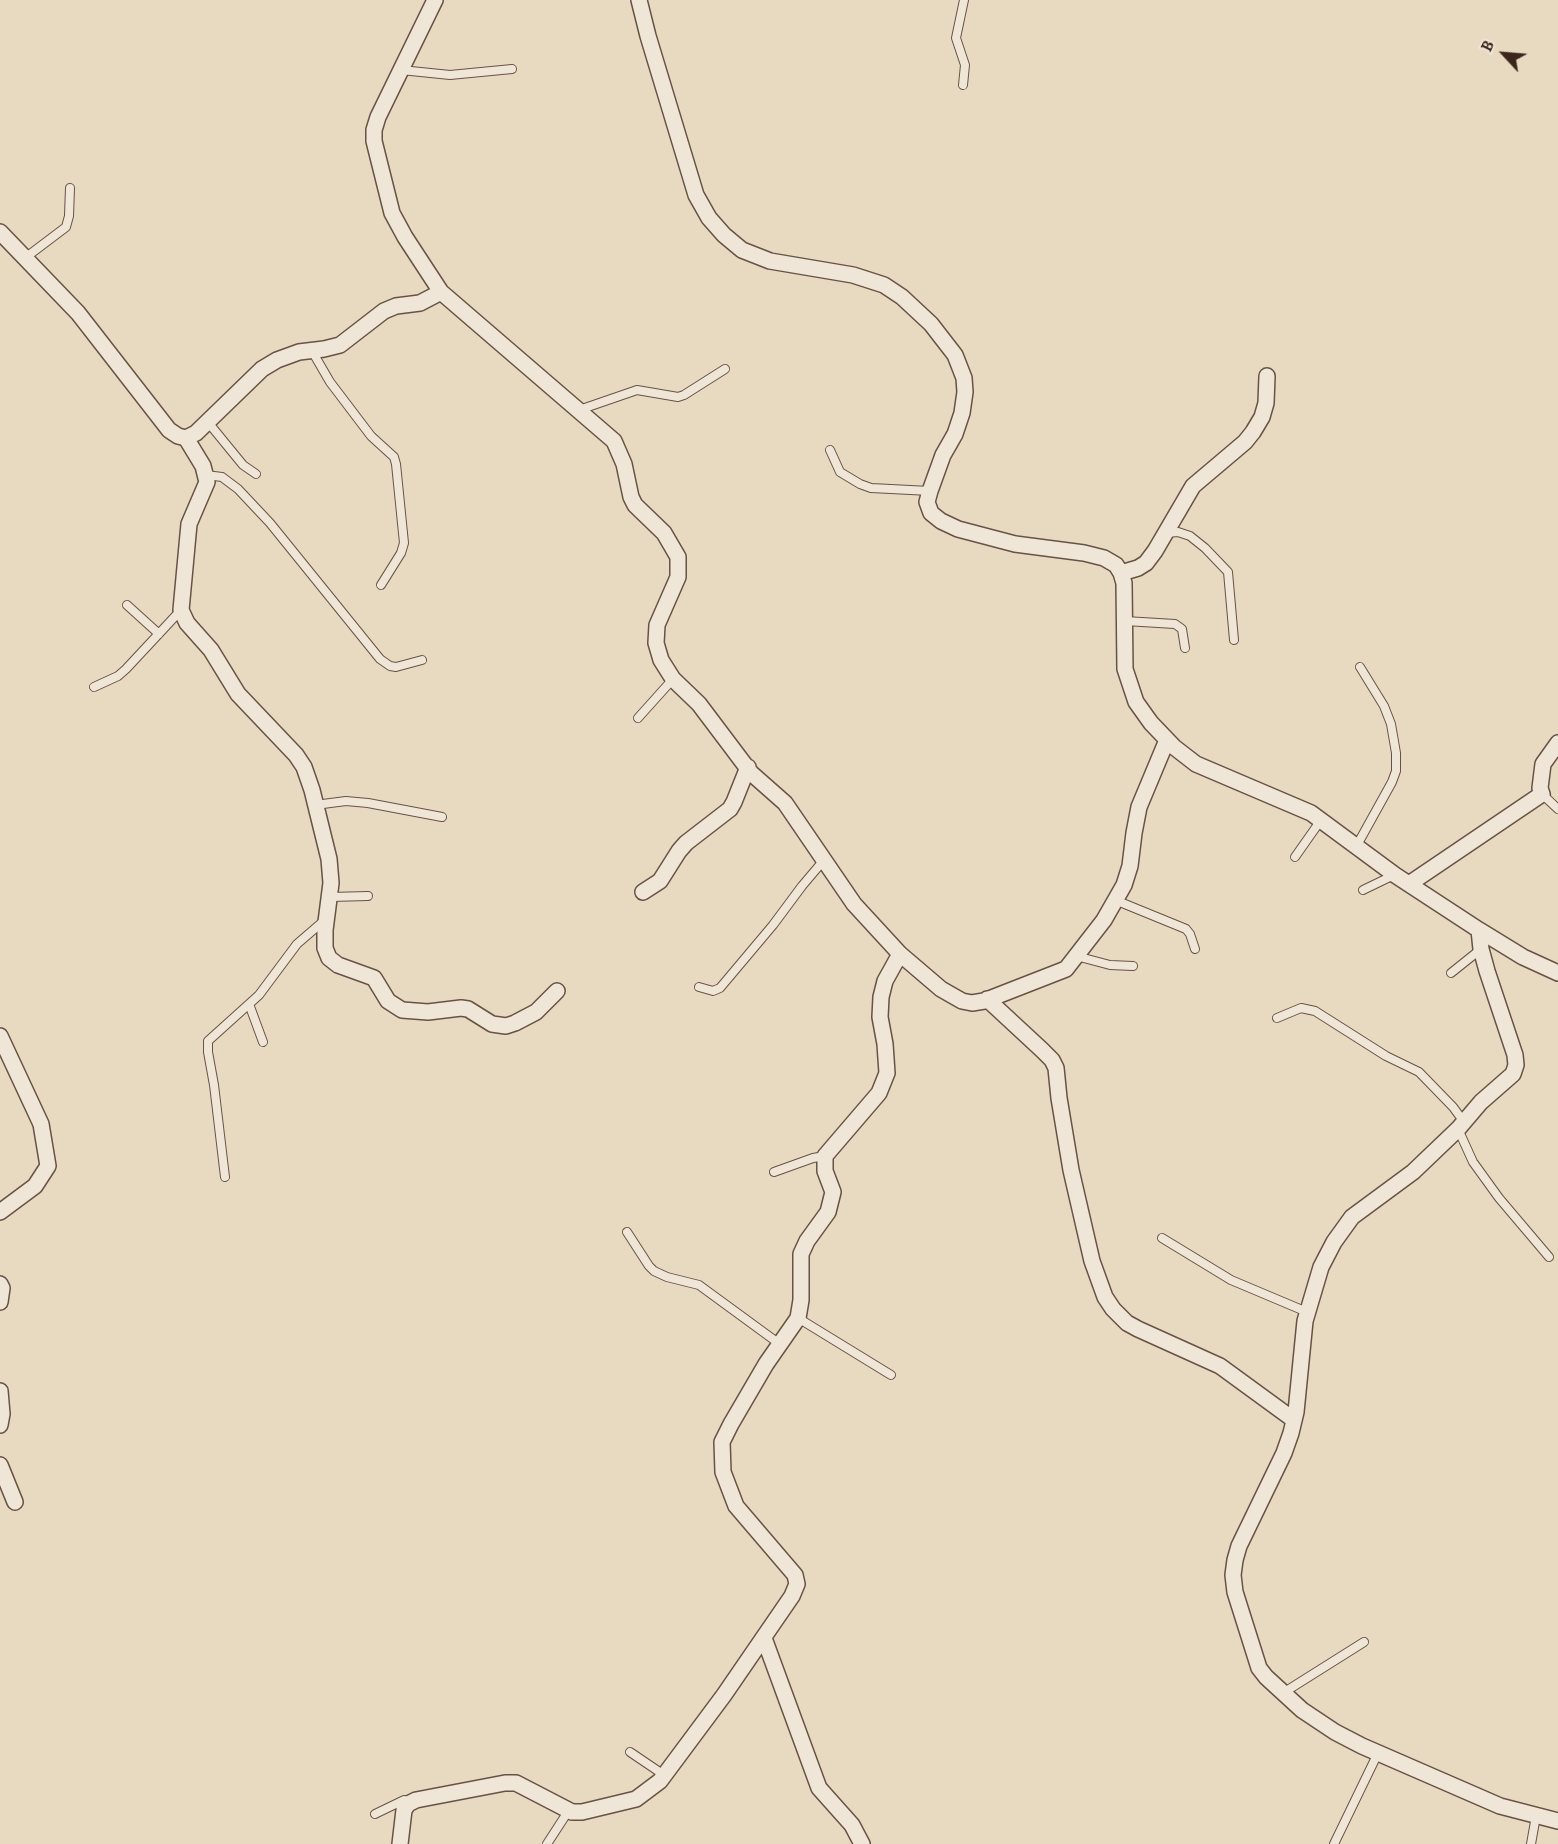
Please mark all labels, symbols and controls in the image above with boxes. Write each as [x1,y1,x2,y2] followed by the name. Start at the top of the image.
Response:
[1474,24,1534,84] north arrow
[1476,37,1500,55] text: B

